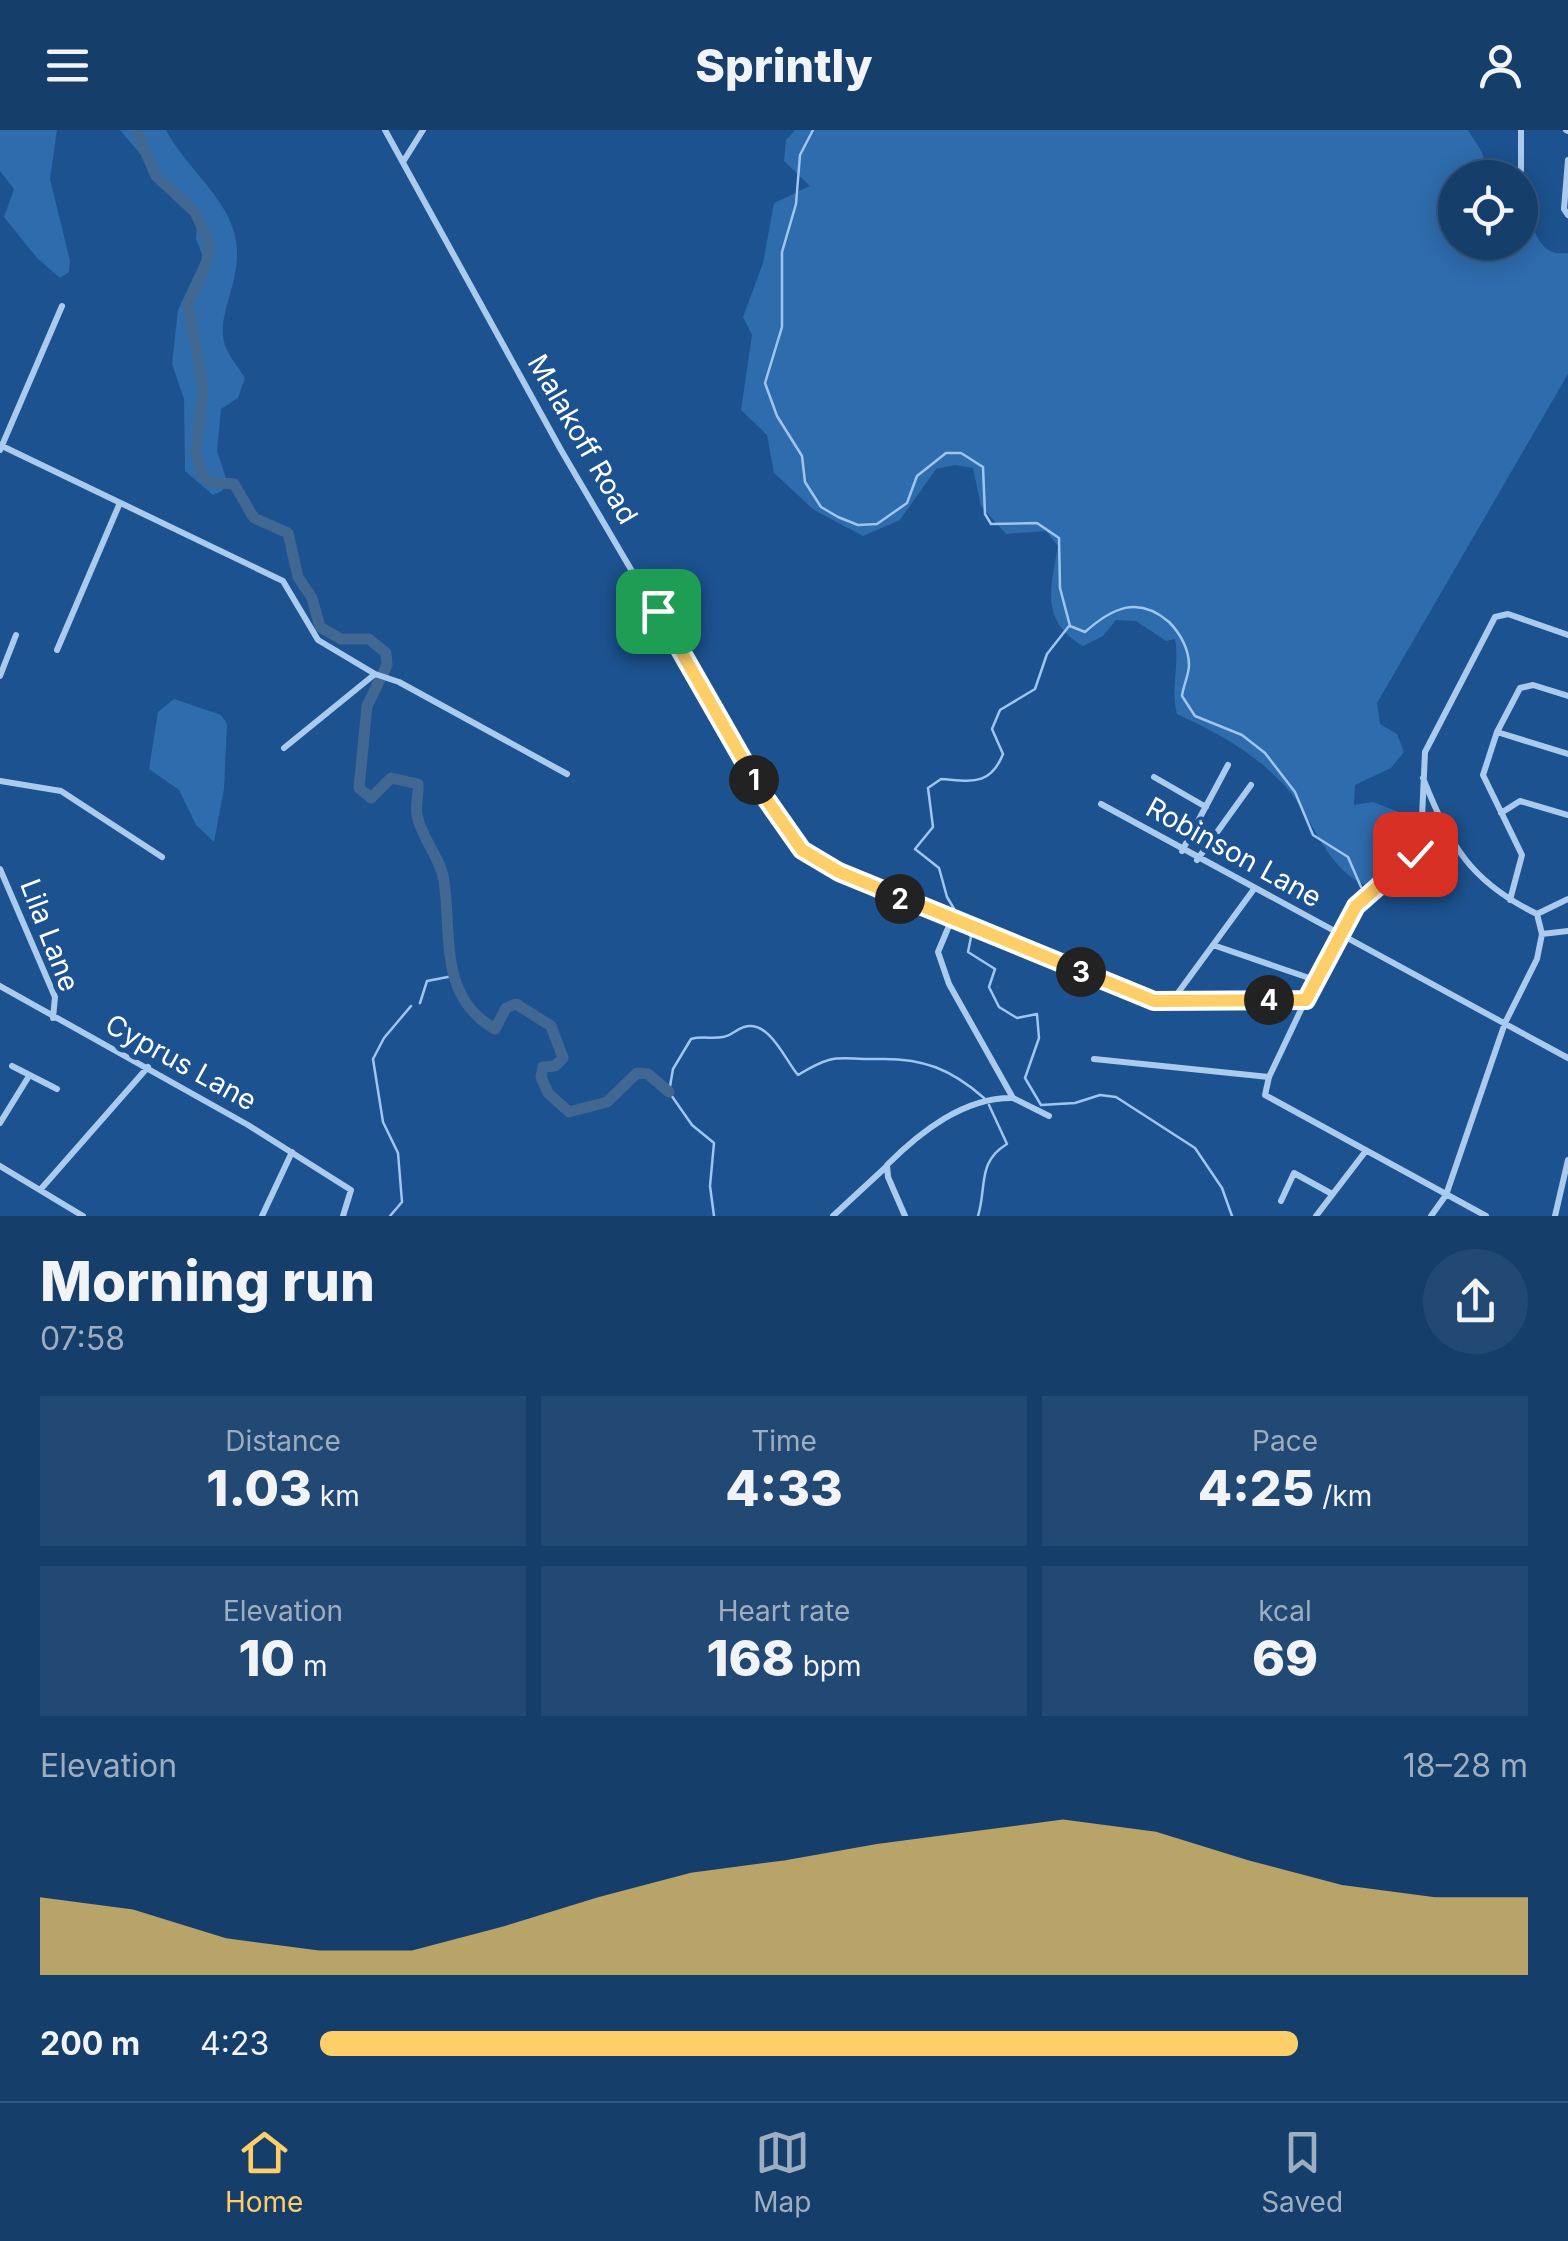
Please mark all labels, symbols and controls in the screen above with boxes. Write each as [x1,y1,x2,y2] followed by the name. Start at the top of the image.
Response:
[40,38,95,93] icon: menu
[695,38,873,93] text: Sprintly
[1473,38,1528,93] icon: person
[1438,160,1538,260] map controls
[1438,160,1538,260] button: locate
[521,348,645,530] street label: Malakoff Road
[616,569,701,654] pin
[631,584,686,639] icon: arrive
[729,755,779,805] pin: 1
[748,763,760,797] text: 1
[1140,790,1328,914] street label: Robinson Lane
[1373,812,1458,897] pin
[1388,827,1443,882] icon: check
[13,874,87,996] street label: Lila Lane
[875,874,925,924] pin: 2
[891,882,909,916] text: 2
[1056,947,1106,997] pin: 3
[1072,955,1090,989] text: 3
[1244,975,1294,1025] pin: 4
[1260,983,1278,1017] text: 4
[100,1007,262,1117] street label: Cyprus Lane
[40,1248,375,1314] text: Morning run
[1423,1249,1528,1354] button: share
[40,1319,125,1358] text: 07:58
[225,1424,341,1458] text: Distance
[751,1424,817,1458] text: Time
[1252,1424,1318,1458] text: Pace
[206,1458,312,1518] text: 1.03
[725,1458,843,1518] text: 4:33
[1198,1458,1314,1518] text: 4:25
[312,1479,360,1513] text: km
[1314,1479,1372,1513] text: /km
[223,1594,343,1628] text: Elevation
[718,1594,850,1628] text: Heart rate
[1258,1594,1312,1628] text: kcal
[238,1628,295,1688] text: 10
[706,1628,795,1688] text: 168
[1252,1628,1318,1688] text: 69
[295,1649,328,1683] text: m
[795,1649,862,1683] text: bpm
[40,1746,177,1785] text: Elevation
[1403,1746,1528,1785] text: 18–28 m
[40,2024,140,2063] text: 200 m
[200,2024,269,2063] text: 4:23
[225,2125,303,2219] tab: Home
[753,2125,811,2219] tab: Map
[1261,2125,1343,2219] tab: Saved

